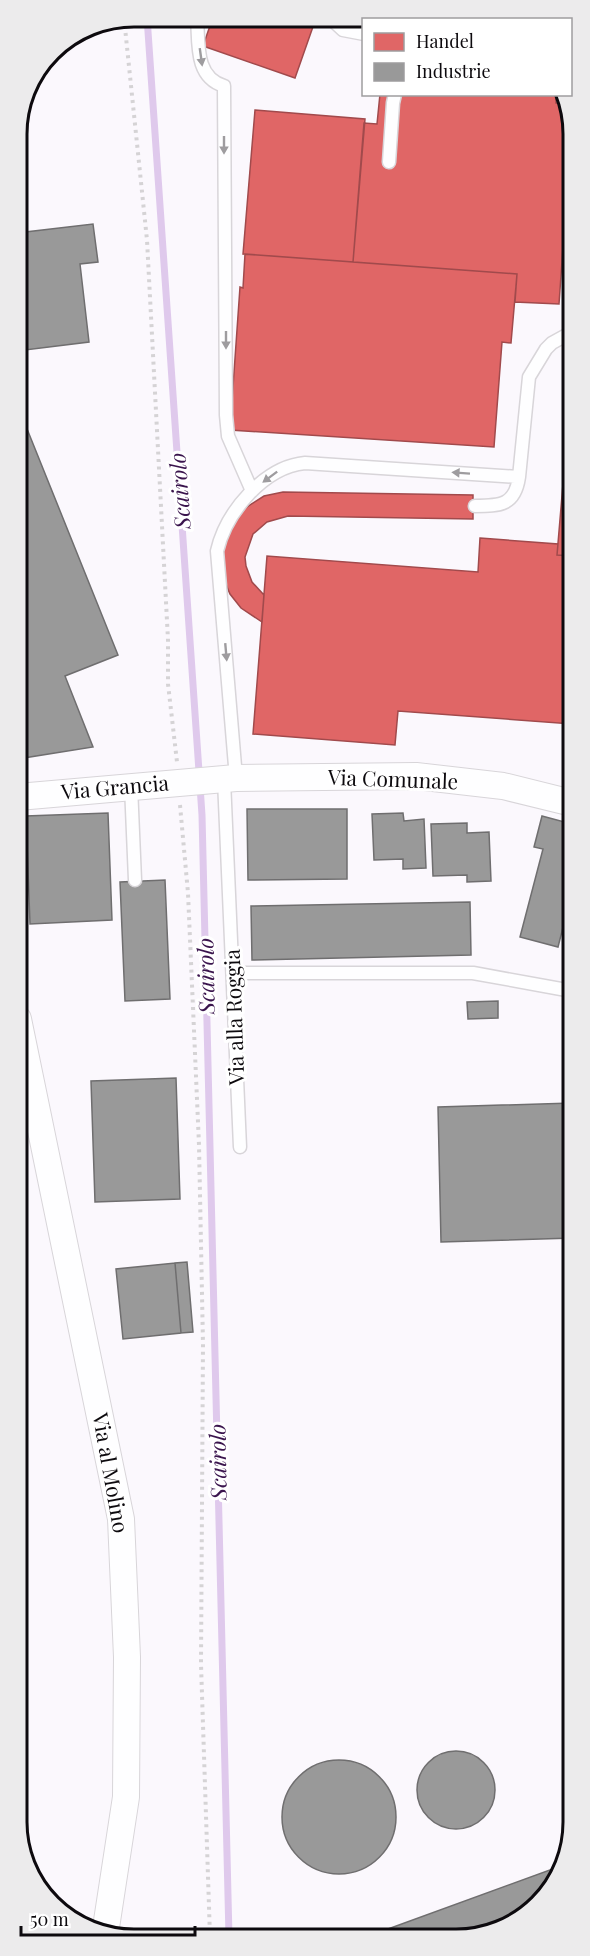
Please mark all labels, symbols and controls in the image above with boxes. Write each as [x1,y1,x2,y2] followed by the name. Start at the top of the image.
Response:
[362,18,572,96] legend
[416,29,474,53] text: Handel
[196,48,206,67] one-way arrow
[416,59,491,83] text: Industrie
[220,135,229,154] one-way arrow
[221,330,231,349] one-way arrow
[161,452,197,531] water label: Scairolo
[452,468,471,478] one-way arrow
[262,471,278,483] one-way arrow
[221,643,231,662] one-way arrow
[326,762,459,794] street label: Via Comunale
[59,767,170,805] street label: Via Grancia
[189,938,221,1015] water label: Scairolo
[217,948,249,1087] street label: Via alla Roggia
[87,1409,136,1535] street label: Via al Molino
[201,1424,233,1501] water label: Scairolo
[21,1899,195,1937] scale bar
[30,1907,69,1931] text: 50 m

